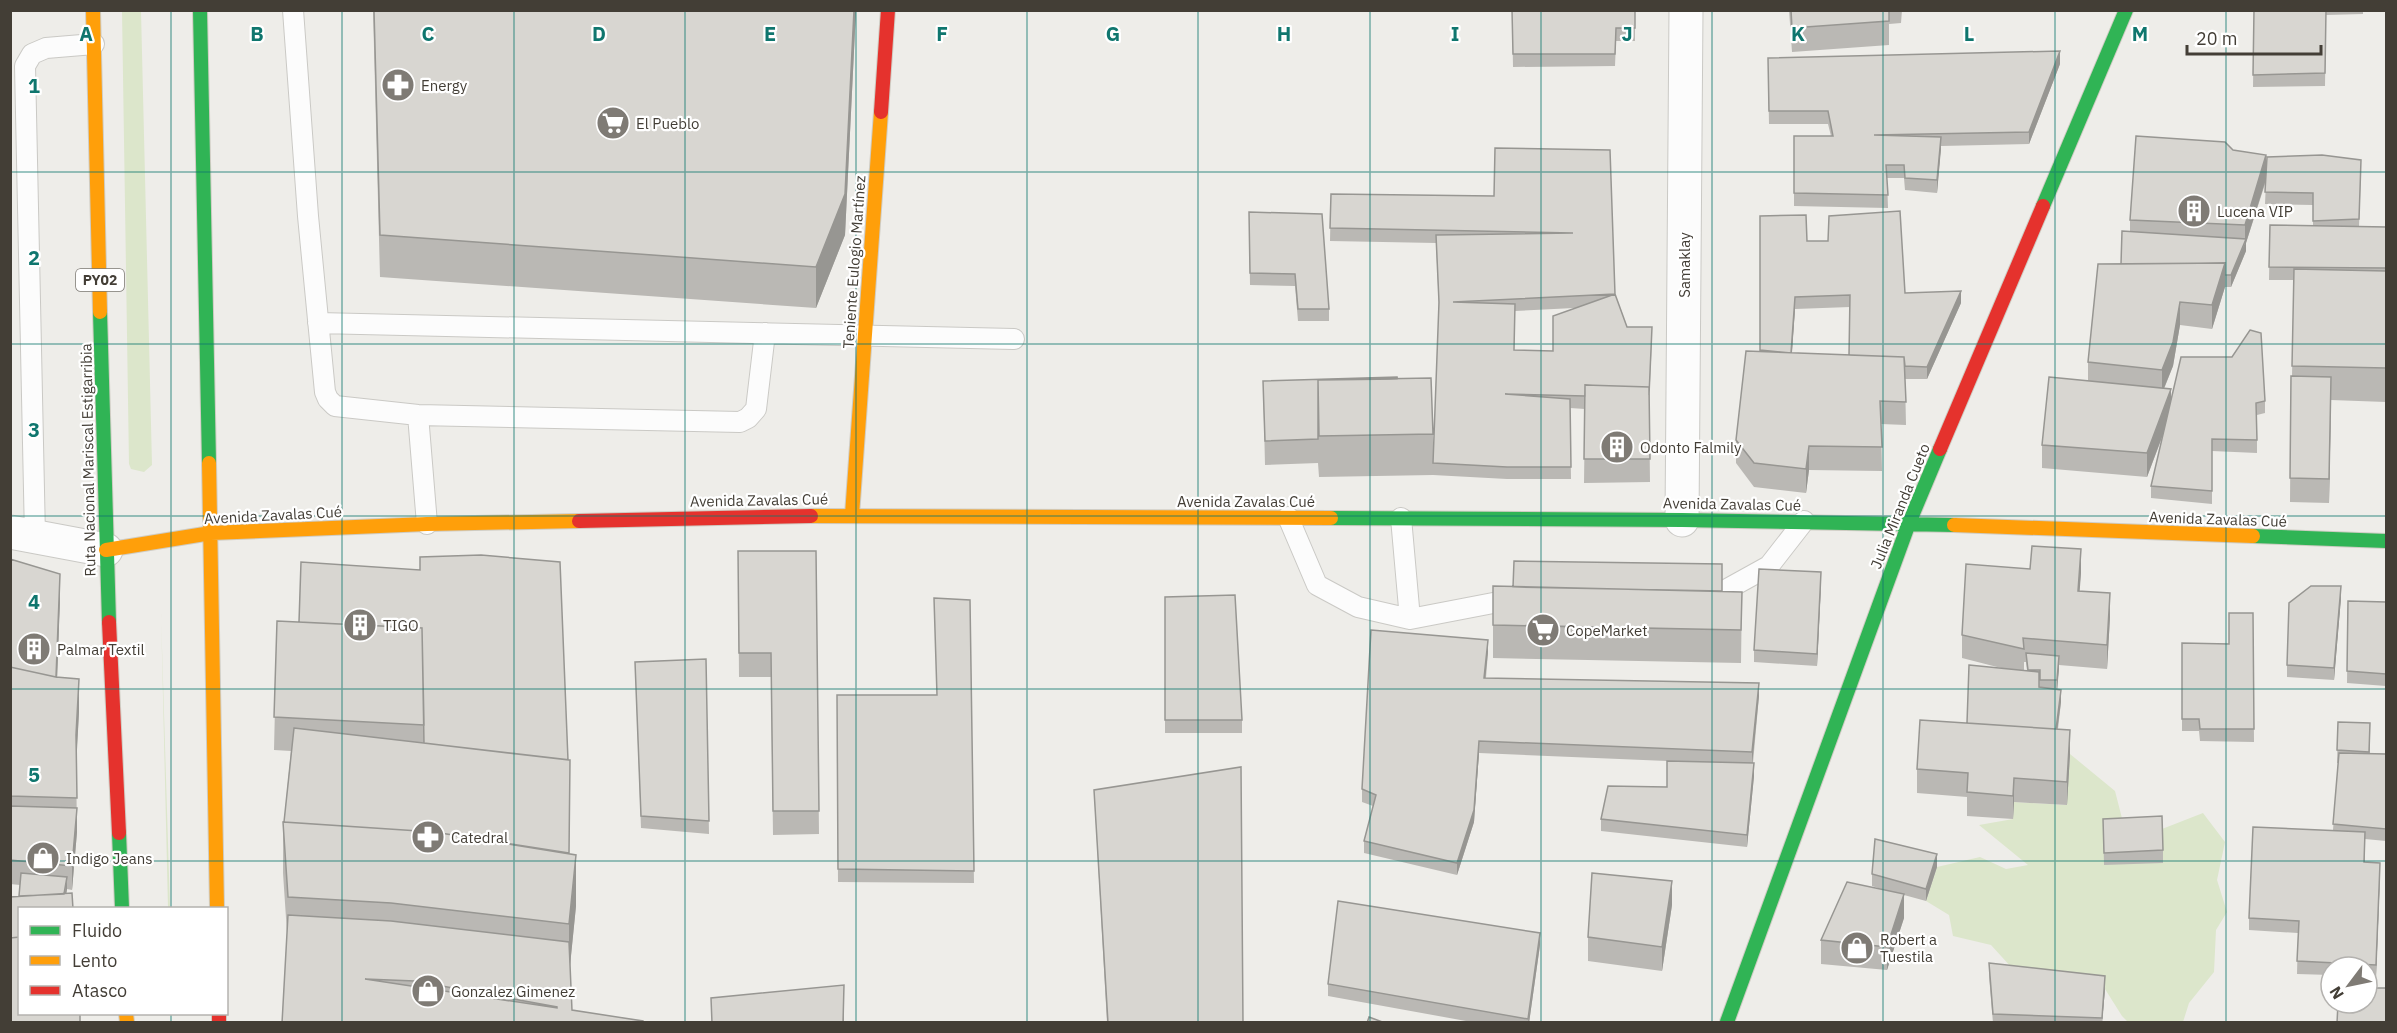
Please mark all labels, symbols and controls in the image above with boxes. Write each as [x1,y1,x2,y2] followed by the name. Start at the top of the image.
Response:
[2187,18,2320,56] scale bar
[79,20,93,47] text: A
[250,20,264,47] text: B
[421,20,435,47] text: C
[592,20,606,47] text: D
[764,20,776,47] text: E
[936,20,948,47] text: F
[1106,20,1120,47] text: G
[1277,20,1291,47] text: H
[1451,20,1459,47] text: I
[1621,20,1633,47] text: J
[1791,20,1805,47] text: K
[1964,20,1974,47] text: L
[2132,20,2148,47] text: M
[2196,27,2238,50] text: 20 m
[380,67,416,103] pharmacy icon: Energy
[28,72,40,99] text: 1
[421,76,468,95] place label: Energy
[595,105,631,141] supermarket icon: El Pueblo
[636,114,699,133] place label: El Pueblo
[838,175,870,349] street label: Teniente Eulogio Martínez
[2176,193,2212,229] building icon: Lucena VIP
[2217,202,2293,221] place label: Lucena VIP
[1675,232,1694,298] street label: Samaklay
[28,244,40,271] text: 2
[76,269,124,291] road number: PY02
[76,343,100,577] street label: Ruta Nacional Mariscal Estigarribia
[28,416,40,443] text: 3
[1599,429,1635,465] building icon: Odonto Falmily
[1640,438,1742,457] place label: Odonto Falmily
[1866,441,1934,571] street label: Julia Miranda Cueto
[690,489,828,511] street label: Avenida Zavalas Cué
[1177,492,1315,511] street label: Avenida Zavalas Cué
[1663,493,1801,515] street label: Avenida Zavalas Cué
[204,502,342,528] street label: Avenida Zavalas Cué
[2149,507,2287,531] street label: Avenida Zavalas Cué
[28,588,40,615] text: 4
[342,607,378,643] building icon: TIGO
[1525,612,1561,648] supermarket icon: CopeMarket
[383,616,419,635] place label: TIGO
[1566,621,1648,640] place label: CopeMarket
[16,631,52,667] building icon: Palmar Textil
[57,640,145,659] place label: Palmar Textil
[28,761,40,788] text: 5
[410,819,446,855] pharmacy icon: Catedral
[451,828,508,847] place label: Catedral
[25,840,61,876] shop icon: Indigo Jeans
[66,849,152,868] place label: Indigo Jeans
[18,907,228,1015] legend
[72,919,122,942] text: Fluido
[1839,930,1875,966] shop icon: Robert a Tuestila
[1880,930,1937,966] place label: Robert a Tuestila
[72,949,117,972] text: Lento
[2319,955,2379,1015] north arrow
[410,973,446,1009] shop icon: Gonzalez Gimenez
[72,979,127,1002] text: Atasco
[451,982,575,1001] place label: Gonzalez Gimenez
[2325,983,2348,1003] text: N

